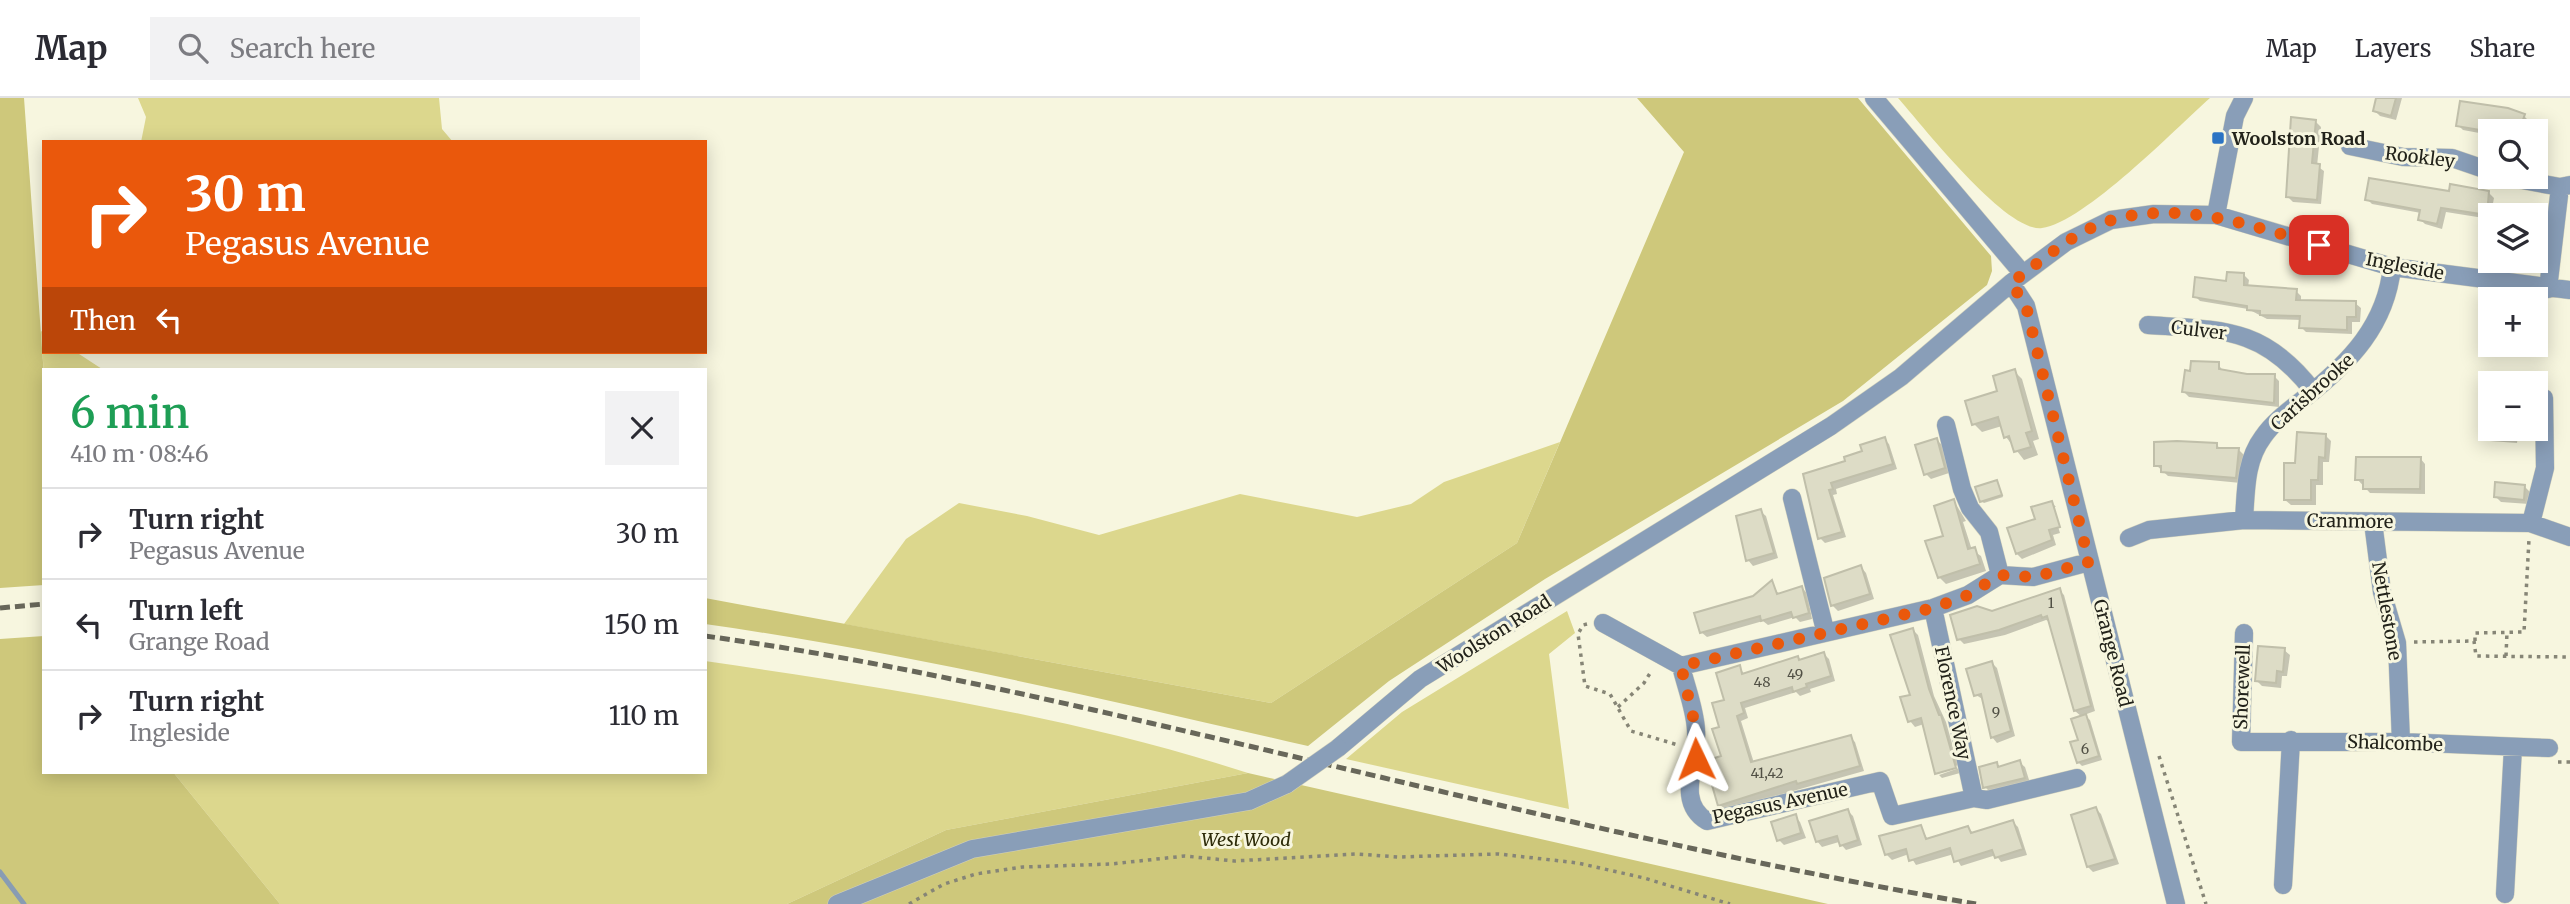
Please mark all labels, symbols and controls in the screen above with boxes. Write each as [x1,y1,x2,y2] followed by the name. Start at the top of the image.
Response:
[150,17,640,80] search box
[35,28,108,69] text: Map
[174,29,212,67] icon: search
[230,32,375,65] text: Search here
[2266,33,2317,64] text: Map
[2355,33,2431,64] text: Layers
[2469,33,2535,64] text: Share
[2478,119,2548,441] map controls
[2478,119,2548,189] button: search
[2231,127,2365,150] place label: Woolston Road
[2210,130,2226,146] marker: Woolston Road
[2384,141,2457,173] street label: Rookley
[185,163,306,224] text: 30 m
[70,168,161,259] icon: right
[2478,203,2548,273] button: layers
[2289,215,2349,275] pin
[185,224,430,264] text: Pegasus Avenue
[2300,226,2338,264] icon: arrive
[2364,247,2446,285] street label: Ingleside
[2478,287,2548,357] button: +
[150,301,188,339] icon: left
[70,304,136,337] text: Then
[2170,315,2228,345] street label: Culver
[2266,349,2358,435] street label: Carisbrooke
[2478,371,2548,441] button: −
[70,387,189,439] text: 6 min
[605,391,679,465] button: close
[70,439,209,468] text: 410 m · 08:46
[129,503,264,536] text: Turn right
[2307,509,2393,533] street label: Cranmore
[70,515,108,553] icon: right
[616,517,679,550] text: 30 m
[129,536,305,565] text: Pegasus Avenue
[2367,560,2407,662] street label: Nettlestone
[1432,590,1555,679] street label: Woolston Road
[129,594,243,627] text: Turn left
[2048,594,2054,612] house number: 1
[2089,597,2138,709] street label: Grange Road
[70,606,108,644] icon: left
[605,608,679,641] text: 150 m
[129,627,270,656] text: Grange Road
[2229,643,2255,730] street label: Shorewell
[1930,644,1976,762] street label: Florence Way
[1787,665,1803,683] house number: 49
[1754,673,1770,691] house number: 48
[129,685,264,718] text: Turn right
[70,697,108,735] icon: right
[609,699,679,732] text: 110 m
[1992,703,2000,721] house number: 9
[129,718,230,747] text: Ingleside
[1659,722,1733,796] position arrow
[2347,730,2443,756] street label: Shalcombe
[2081,740,2089,758] house number: 6
[1750,764,1784,782] house number: 41,42
[1710,777,1850,829] street label: Pegasus Avenue
[1201,828,1291,851] park label: West Wood

